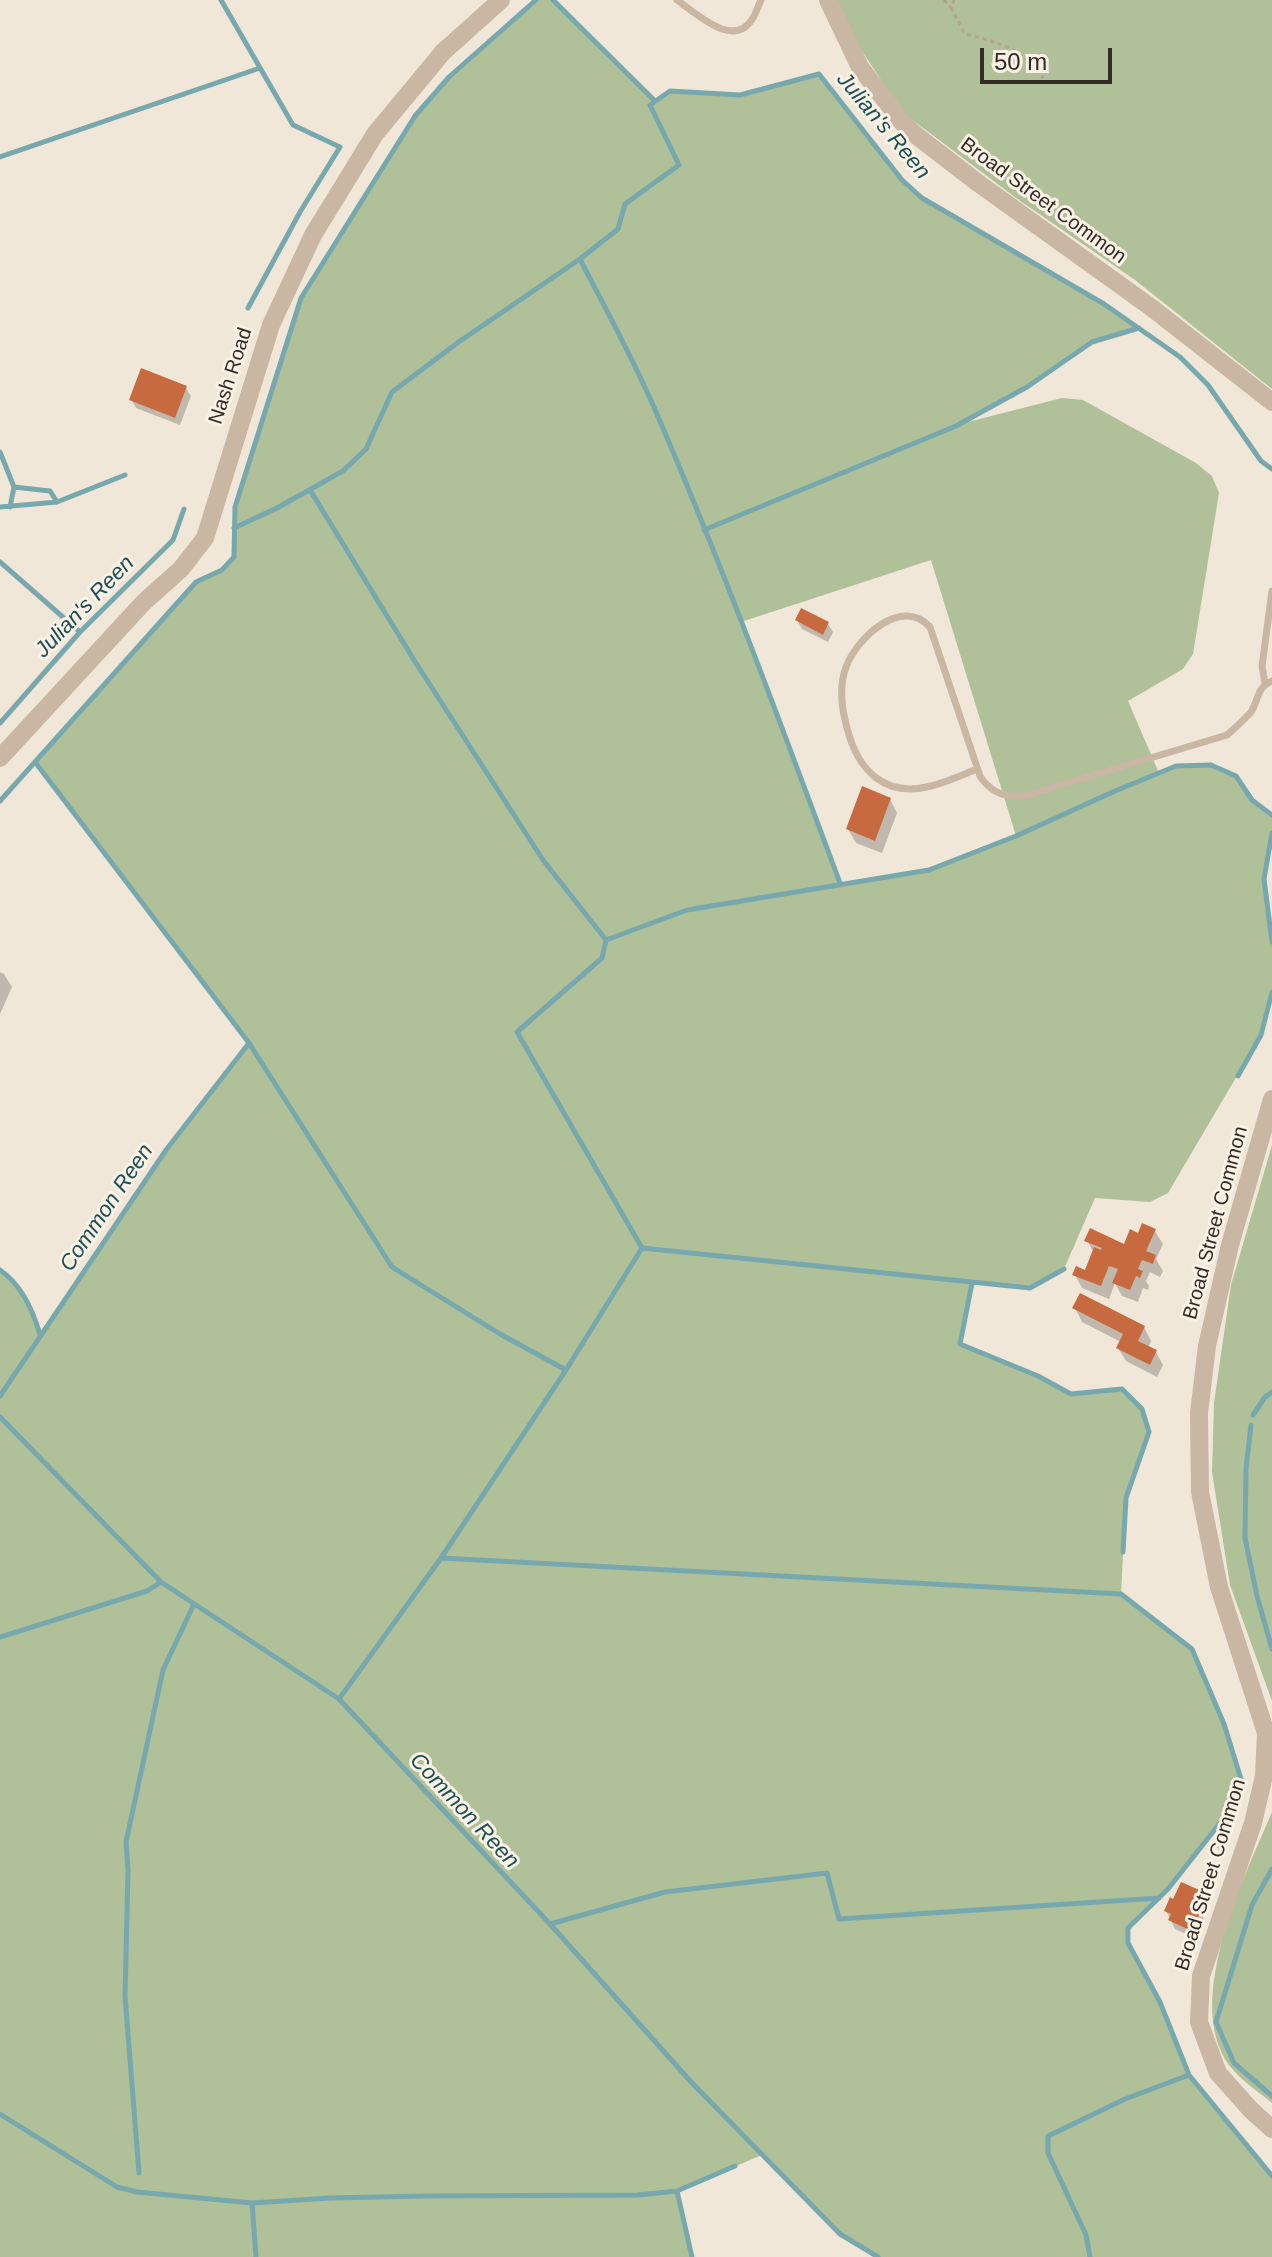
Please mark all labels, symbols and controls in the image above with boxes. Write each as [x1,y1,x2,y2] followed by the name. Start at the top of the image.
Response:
[984,32,1116,82] scale bar
[994,48,1047,75] text: 50 m
[831,67,935,185] water label: Julian's Reen
[955,133,1131,269] street label: Broad Street Common
[204,325,258,427] street label: Nash Road
[30,551,140,663] water label: Julian's Reen
[1179,1124,1253,1322] street label: Broad Street Common
[55,1139,159,1277] water label: Common Reen
[404,1748,524,1874] water label: Common Reen
[1170,1776,1252,1974] street label: Broad Street Common

